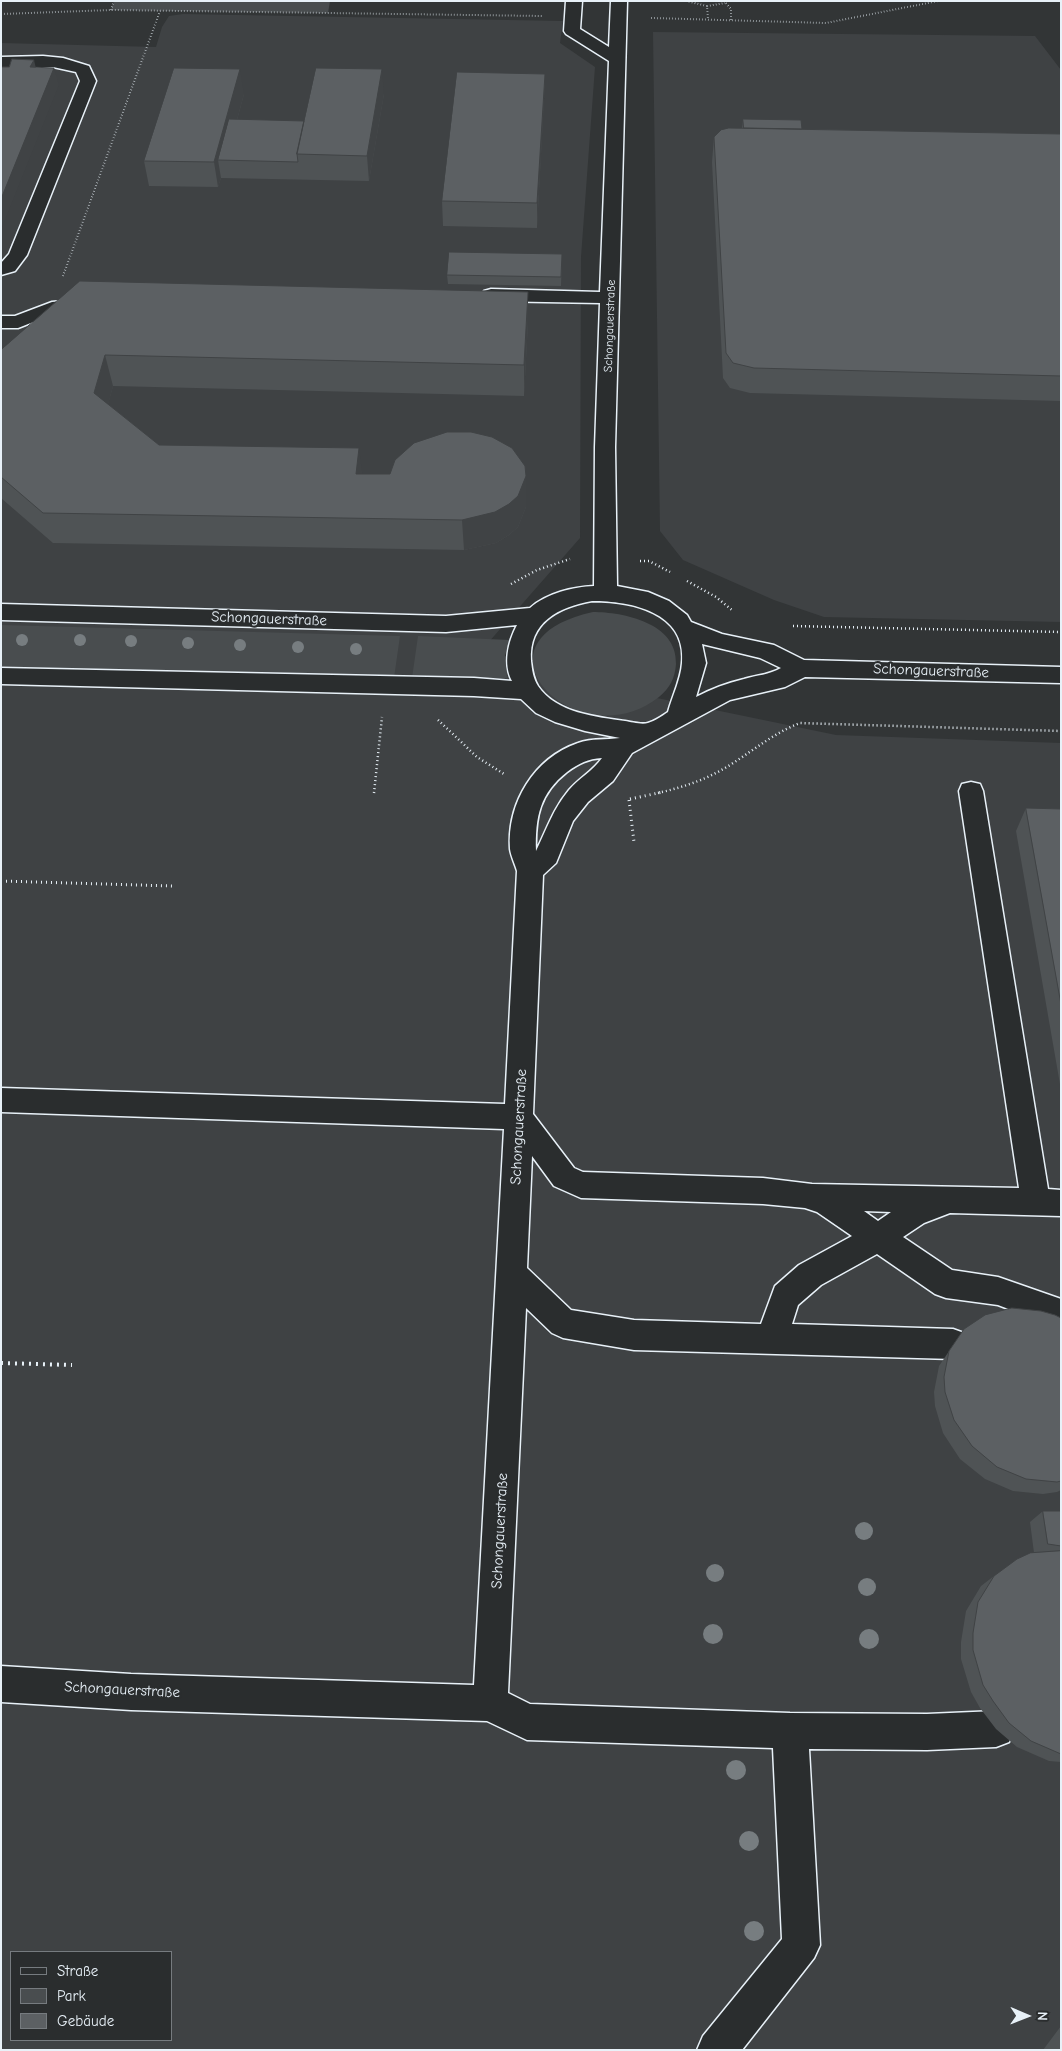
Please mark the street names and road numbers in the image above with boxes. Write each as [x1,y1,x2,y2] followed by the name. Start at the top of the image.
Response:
[601,279,619,373] street label: Schongauerstraße
[211,608,327,630] street label: Schongauerstraße
[873,660,989,682] street label: Schongauerstraße
[507,1069,531,1185] street label: Schongauerstraße
[488,1473,512,1589] street label: Schongauerstraße
[64,1678,180,1702] street label: Schongauerstraße

